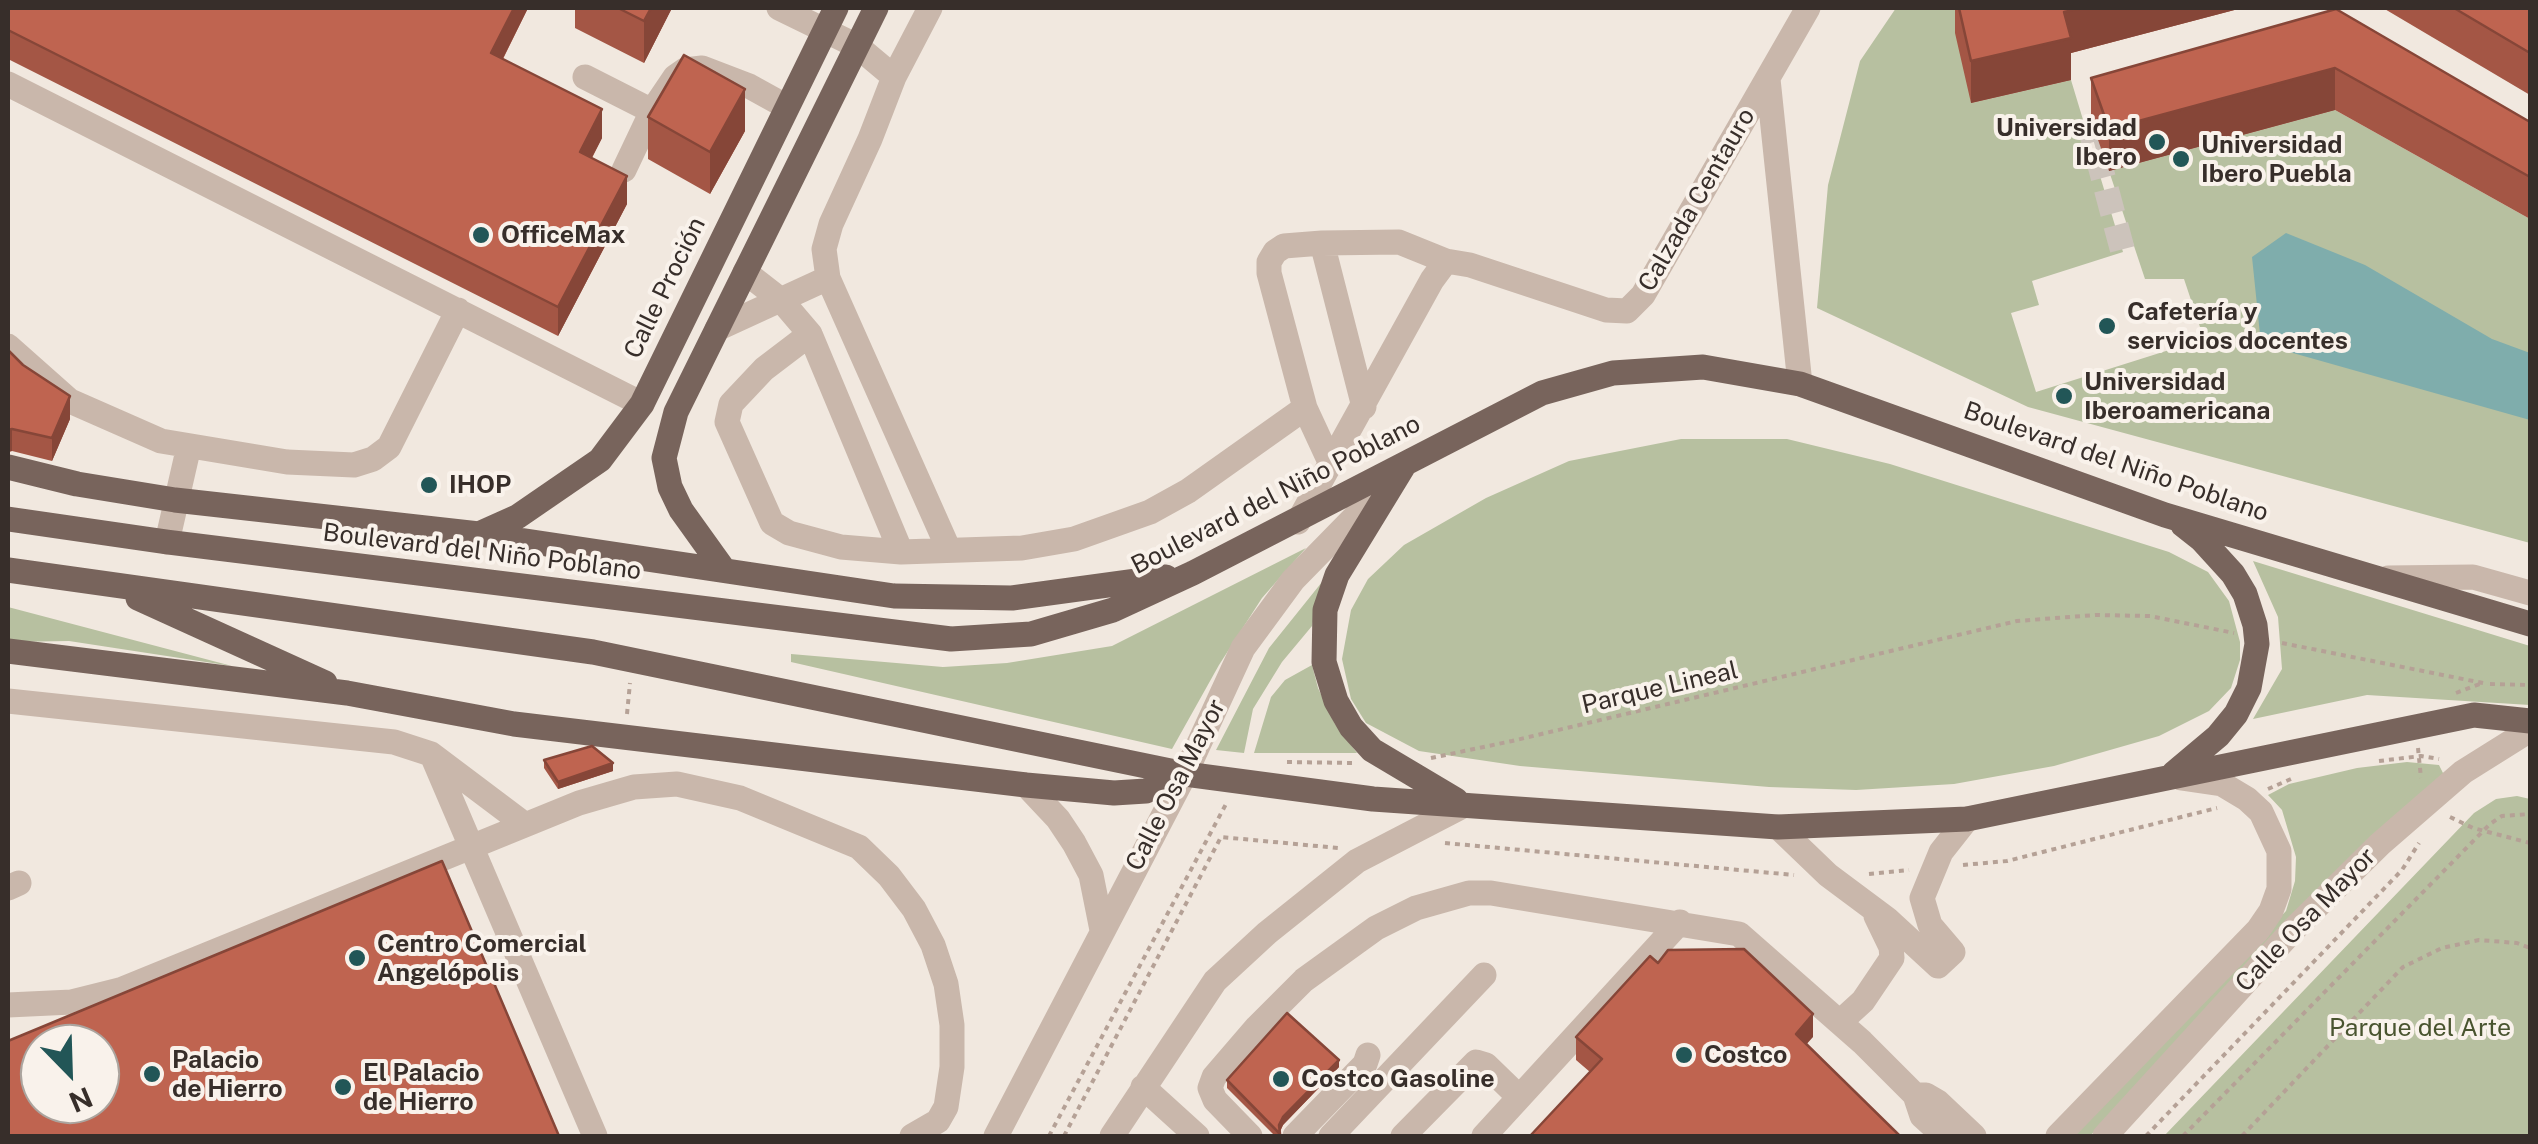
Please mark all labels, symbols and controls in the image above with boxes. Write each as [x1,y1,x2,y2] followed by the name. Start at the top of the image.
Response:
[1632,103,1762,297] street label: Calzada Centauro
[1996,113,2137,172] place label: Universidad Ibero
[2201,130,2352,189] place label: Universidad Ibero Puebla
[2146,131,2168,153] marker: Universidad Ibero
[2170,148,2192,170] marker: Universidad Ibero Puebla
[618,213,712,363] street label: Calle Proción
[501,220,625,250] place label: OfficeMax
[470,224,492,246] marker: OfficeMax
[2127,297,2348,356] place label: Cafetería y servicios docentes
[2096,315,2118,337] marker: Cafetería y servicios docentes
[2084,367,2270,426] place label: Universidad Iberoamericana
[2053,385,2075,407] marker: Universidad Iberoamericana
[1960,396,2272,528] street label: Boulevard del Niño Poblano
[1126,409,1426,581] street label: Boulevard del Niño Poblano
[449,470,511,500] place label: IHOP
[418,474,440,496] marker: IHOP
[321,518,643,586] street label: Boulevard del Niño Poblano
[1579,655,1741,721] street label: Parque Lineal
[1120,694,1232,876] street label: Calle Osa Mayor
[2230,842,2382,998] street label: Calle Osa Mayor
[377,929,587,988] place label: Centro Comercial Angelópolis
[346,947,368,969] marker: Centro Comercial Angelópolis
[2329,1013,2511,1043] park label: Parque del Arte
[20,1024,120,1124] north arrow
[1704,1040,1787,1070] place label: Costco
[1673,1044,1695,1066] marker: Costco
[172,1045,283,1104] place label: Palacio de Hierro
[363,1058,480,1117] place label: El Palacio de Hierro
[141,1063,163,1085] marker: Palacio de Hierro
[1301,1064,1495,1094] place label: Costco Gasoline
[1270,1068,1292,1090] marker: Costco Gasoline
[332,1076,354,1098] marker: El Palacio de Hierro
[65,1081,98,1120] text: N

